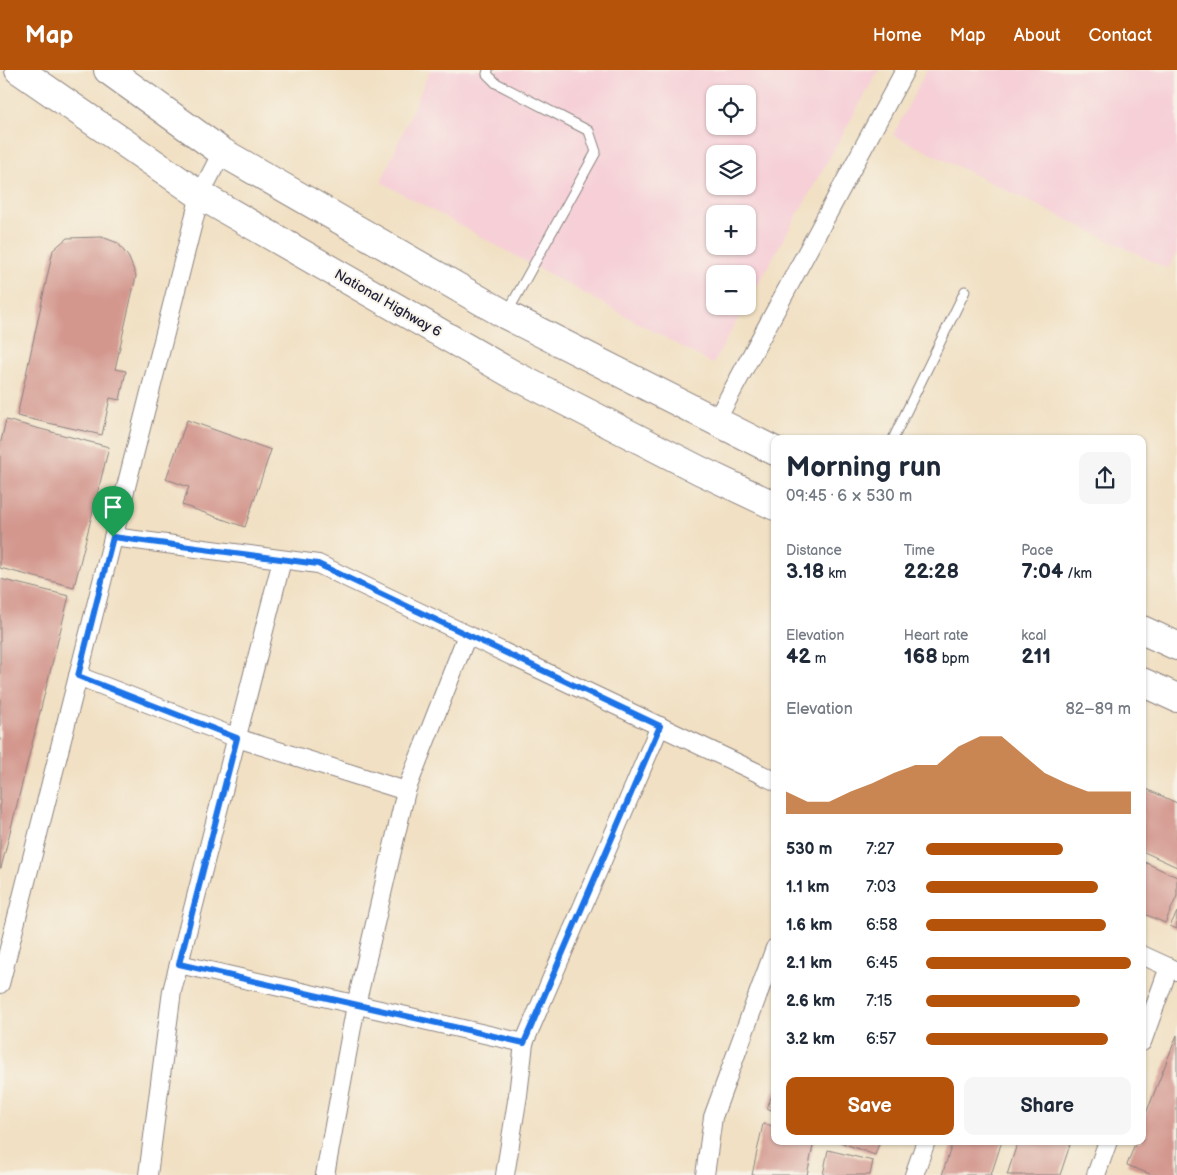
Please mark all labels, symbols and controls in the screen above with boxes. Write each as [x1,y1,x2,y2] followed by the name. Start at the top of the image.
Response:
[25,21,73,50] text: Map
[873,25,922,46] text: Home
[950,25,986,46] text: Map
[1014,25,1061,46] text: About
[1089,25,1152,46] text: Contact
[706,85,756,315] map controls
[706,85,756,135] button: locate
[706,145,756,195] button: layers
[706,205,756,255] button: +
[331,265,445,341] street label: National Highway 6
[706,265,756,315] button: −
[786,451,941,484] text: Morning run
[1079,452,1131,504] button: share
[92,486,134,537] pin
[786,487,912,506] text: 09:45 · 6 × 530 m
[99,493,127,521] icon: arrive
[786,542,842,559] text: Distance
[904,542,935,559] text: Time
[1021,542,1053,559] text: Pace
[786,559,824,584] text: 3.18
[904,559,959,584] text: 22:28
[1021,559,1063,584] text: 7:04
[824,565,847,582] text: km
[1063,565,1092,582] text: /km
[786,627,844,644] text: Elevation
[904,627,968,644] text: Heart rate
[1021,627,1046,644] text: kcal
[786,644,811,669] text: 42
[904,644,938,669] text: 168
[1021,644,1051,669] text: 211
[811,650,826,667] text: m
[938,650,969,667] text: bpm
[786,700,853,719] text: Elevation
[1066,700,1131,719] text: 82–89 m
[786,840,833,859] text: 530 m
[866,840,894,859] text: 7:27
[786,878,829,897] text: 1.1 km
[866,878,896,897] text: 7:03
[786,916,832,935] text: 1.6 km
[866,916,898,935] text: 6:58
[786,954,832,973] text: 2.1 km
[866,954,898,973] text: 6:45
[786,992,835,1011] text: 2.6 km
[866,992,892,1011] text: 7:15
[786,1030,835,1049] text: 3.2 km
[866,1030,896,1049] text: 6:57
[786,1077,954,1135] button: Save
[964,1077,1131,1135] button: Share

